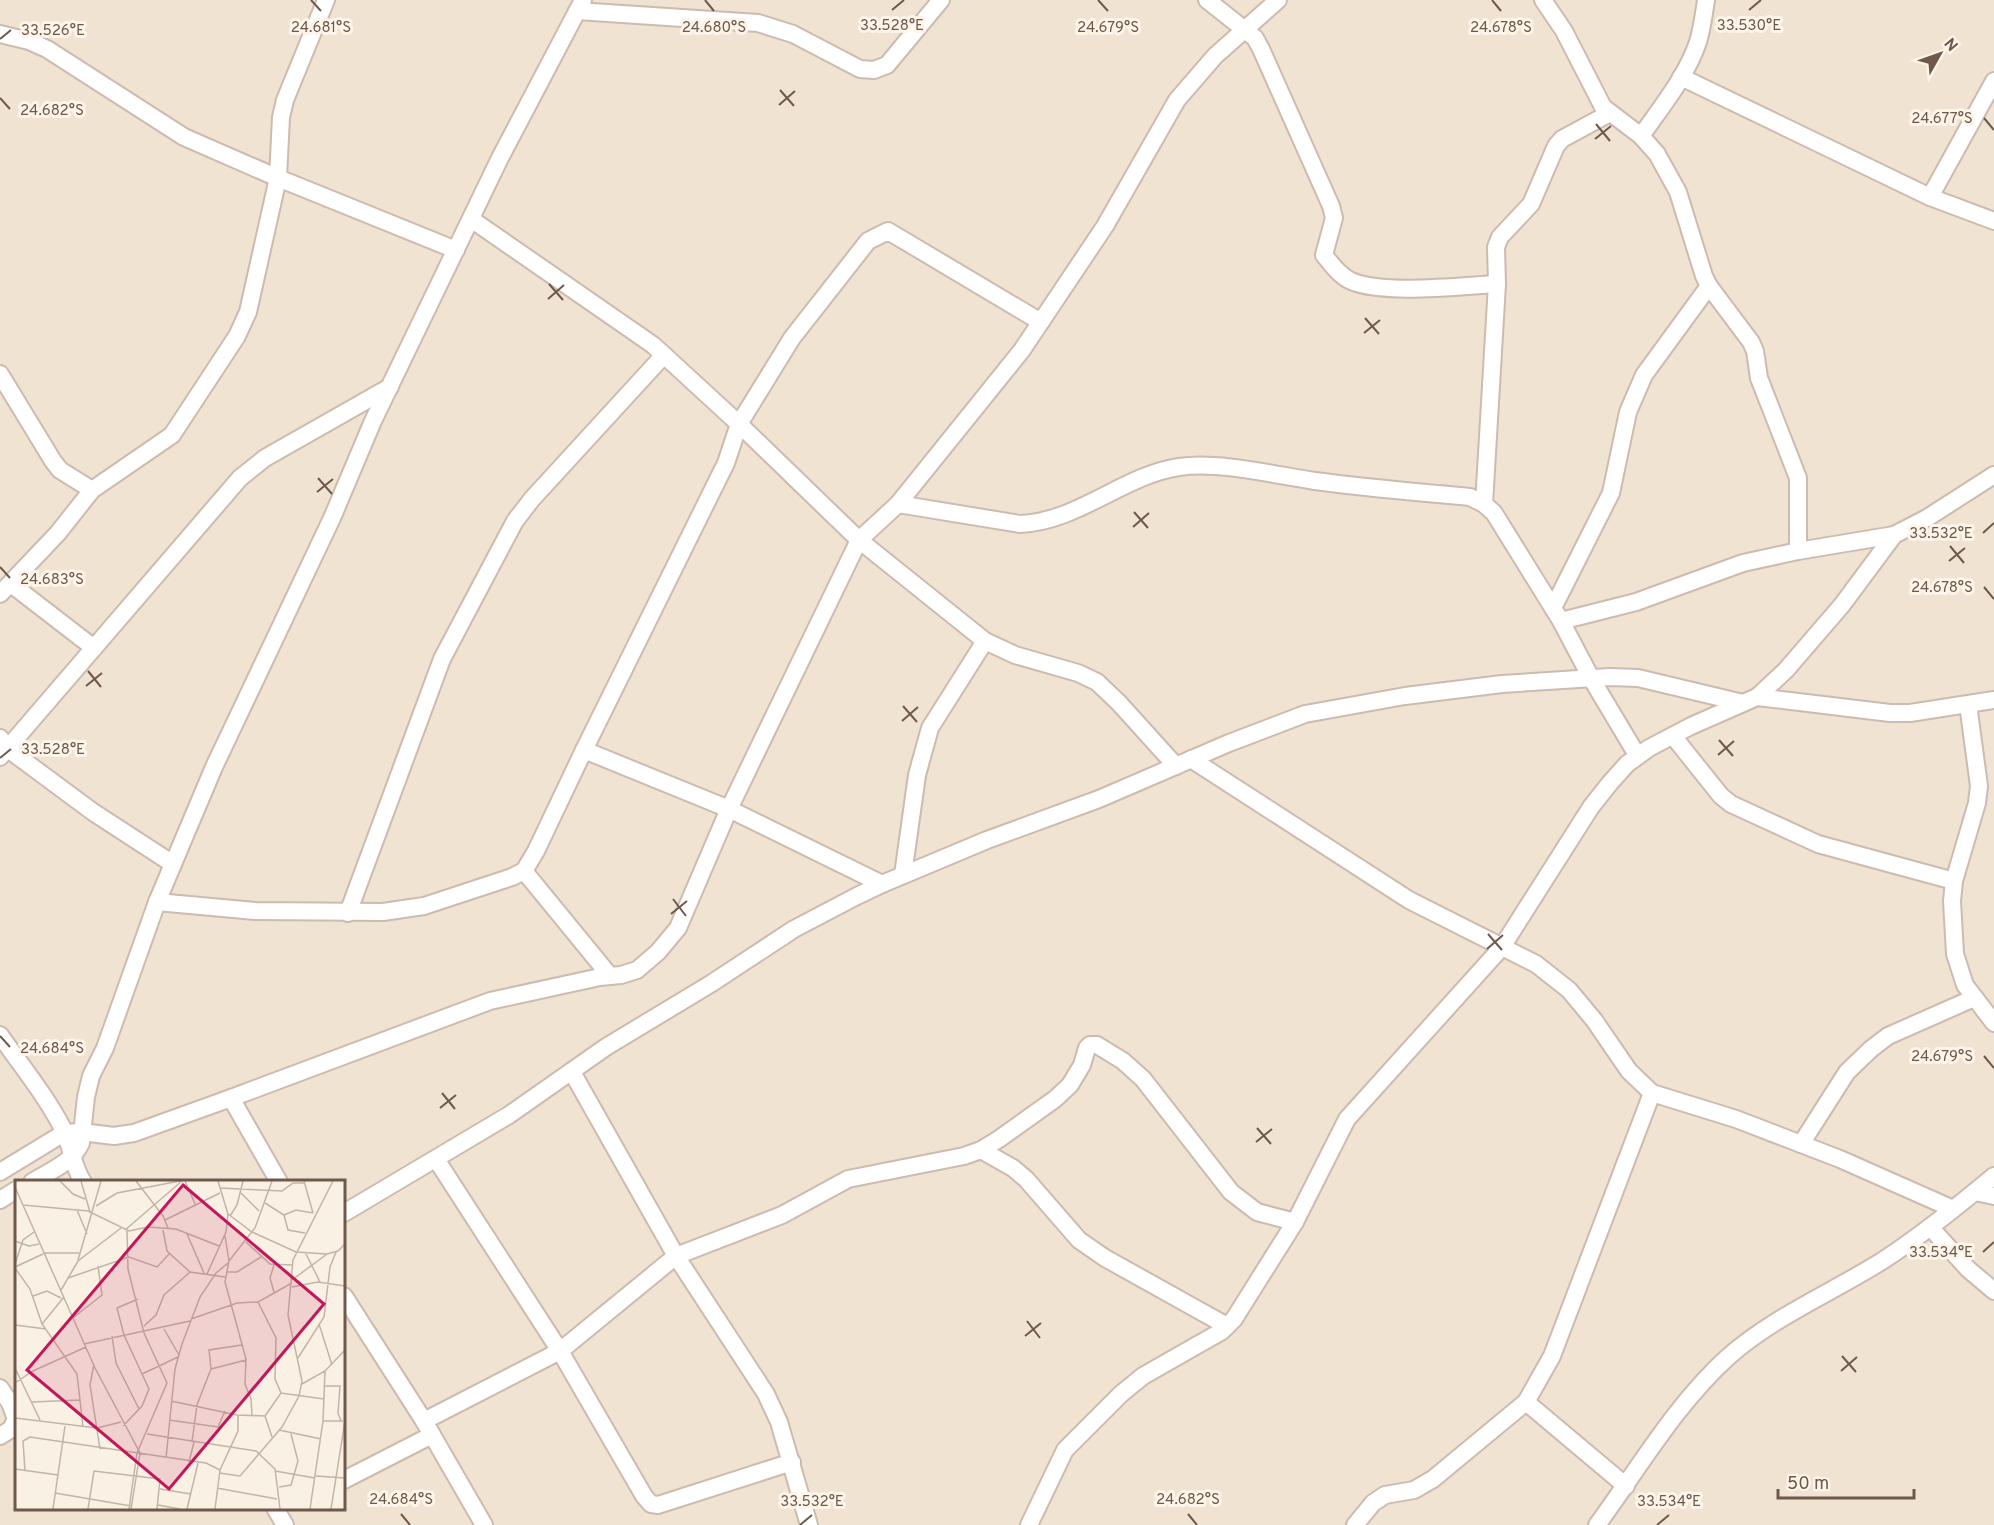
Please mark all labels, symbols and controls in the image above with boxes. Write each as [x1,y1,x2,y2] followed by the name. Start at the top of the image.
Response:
[860,17,924,36] text: 33.528°E
[1717,17,1781,36] text: 33.530°E
[291,19,351,38] text: 24.681°S
[682,19,746,38] text: 24.680°S
[1077,19,1139,38] text: 24.679°S
[1470,19,1532,38] text: 24.678°S
[21,22,85,41] text: 33.526°E
[1910,24,1970,84] north arrow
[1939,35,1961,56] text: N
[20,102,84,121] text: 24.682°S
[1911,110,1973,129] text: 24.677°S
[1909,525,1973,544] text: 33.532°E
[20,571,84,590] text: 24.683°S
[1911,579,1973,598] text: 24.678°S
[21,741,85,760] text: 33.528°E
[20,1040,84,1059] text: 24.684°S
[1911,1048,1973,1067] text: 24.679°S
[15,1180,345,1510] inset map
[1909,1244,1973,1263] text: 33.534°E
[1778,1462,1914,1500] scale bar
[1787,1473,1829,1496] text: 50 m
[369,1491,433,1510] text: 24.684°S
[1156,1491,1220,1510] text: 24.682°S
[780,1493,844,1512] text: 33.532°E
[1637,1493,1701,1512] text: 33.534°E

